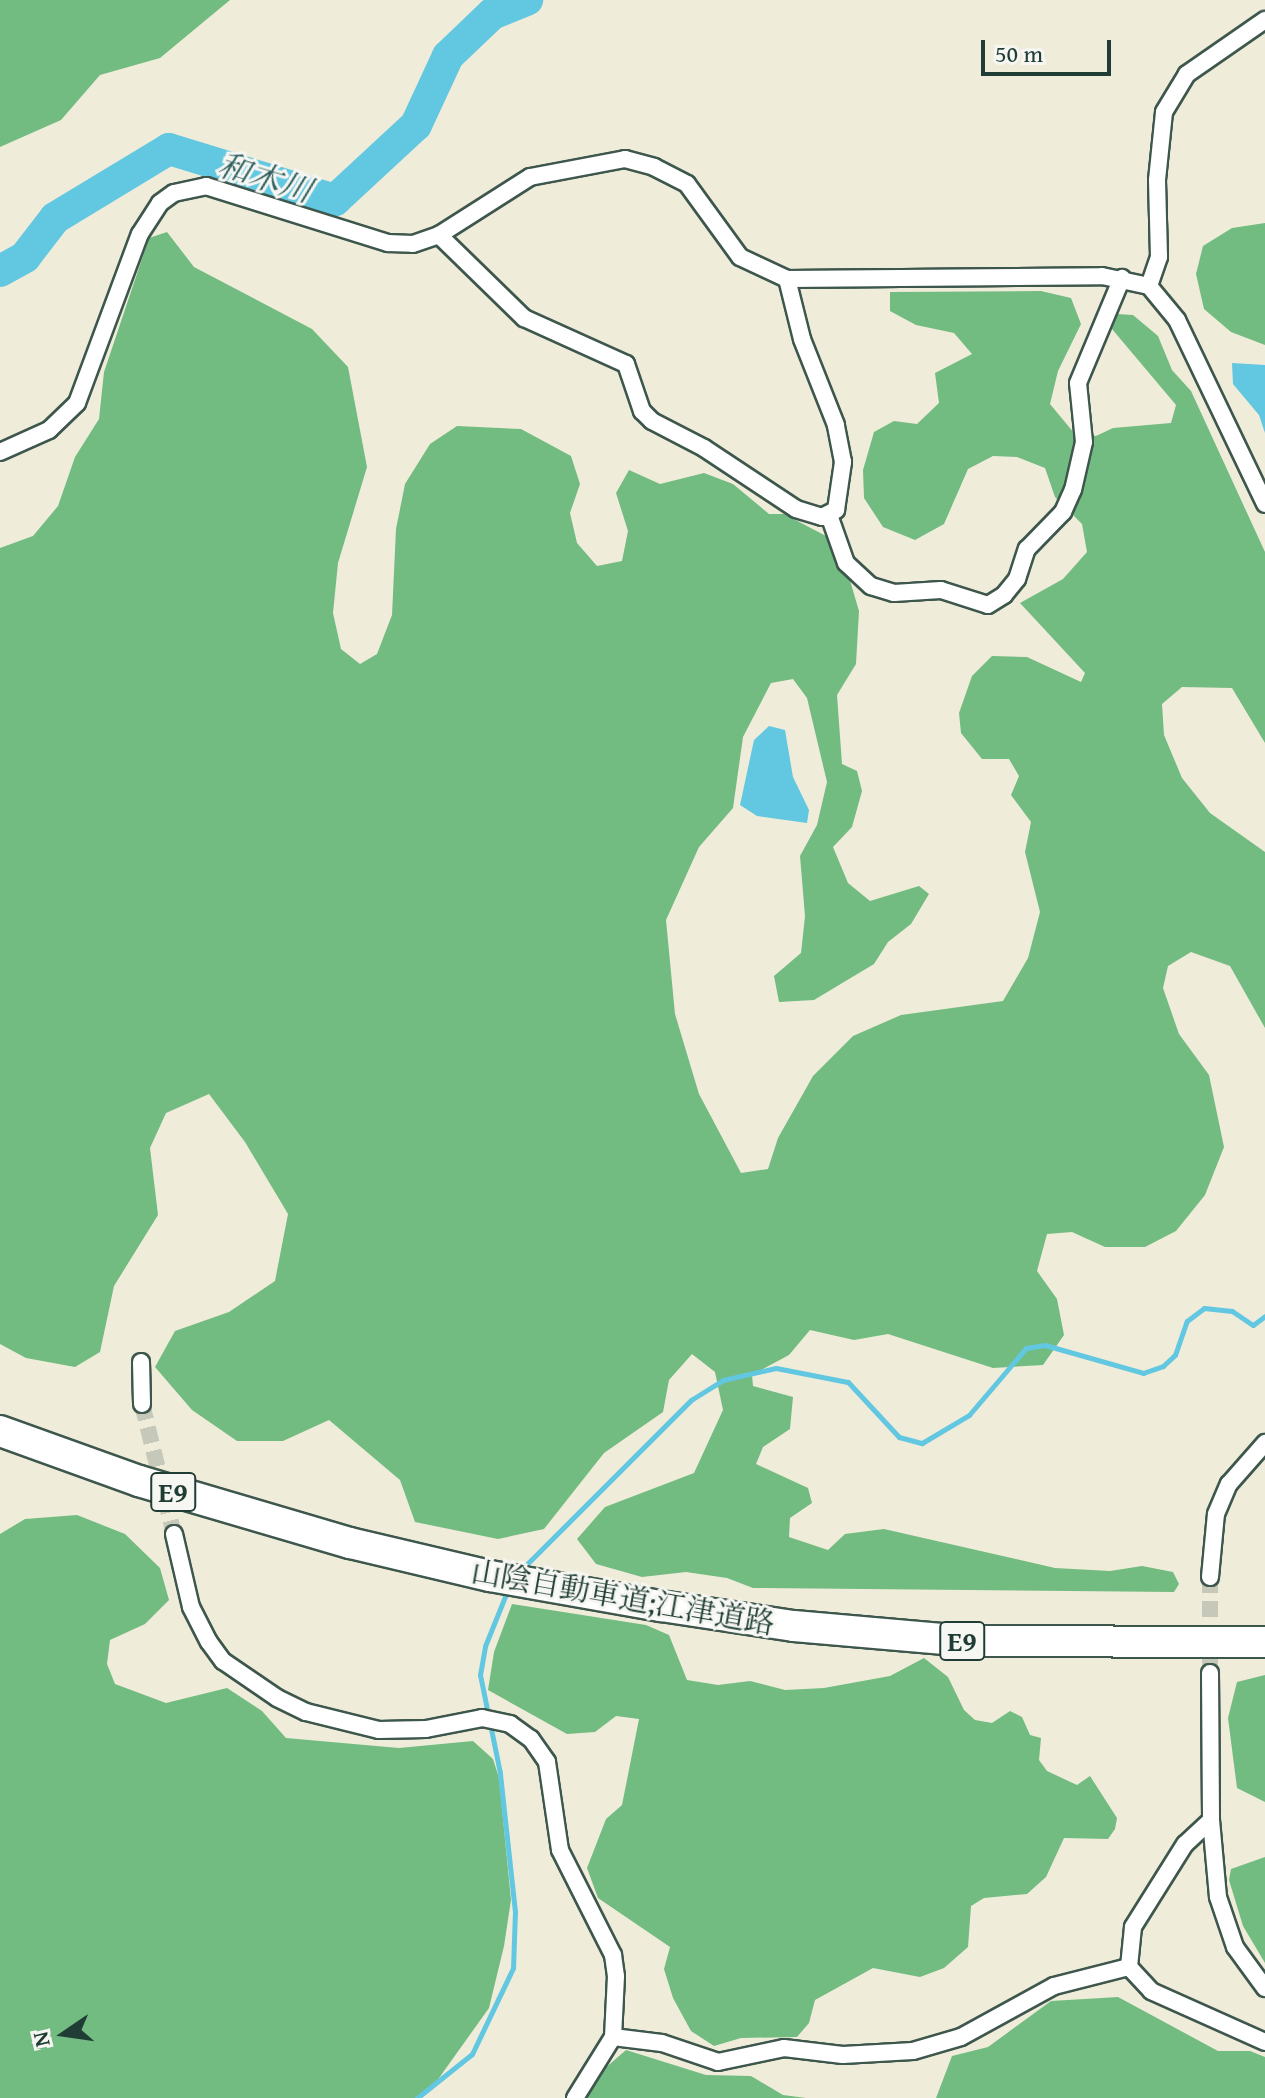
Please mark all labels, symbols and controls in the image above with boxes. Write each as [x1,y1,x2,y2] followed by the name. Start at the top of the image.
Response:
[985,24,1115,74] scale bar
[995,36,1043,71] text: 50 m
[213,146,317,210] water label: 和木川
[149,1468,197,1516] road number: E9
[469,1553,777,1641] street label: 山陰自動車道;江津道路
[938,1617,986,1665] road number: E9
[24,1994,104,2074] north arrow
[23,2029,58,2050] text: N

